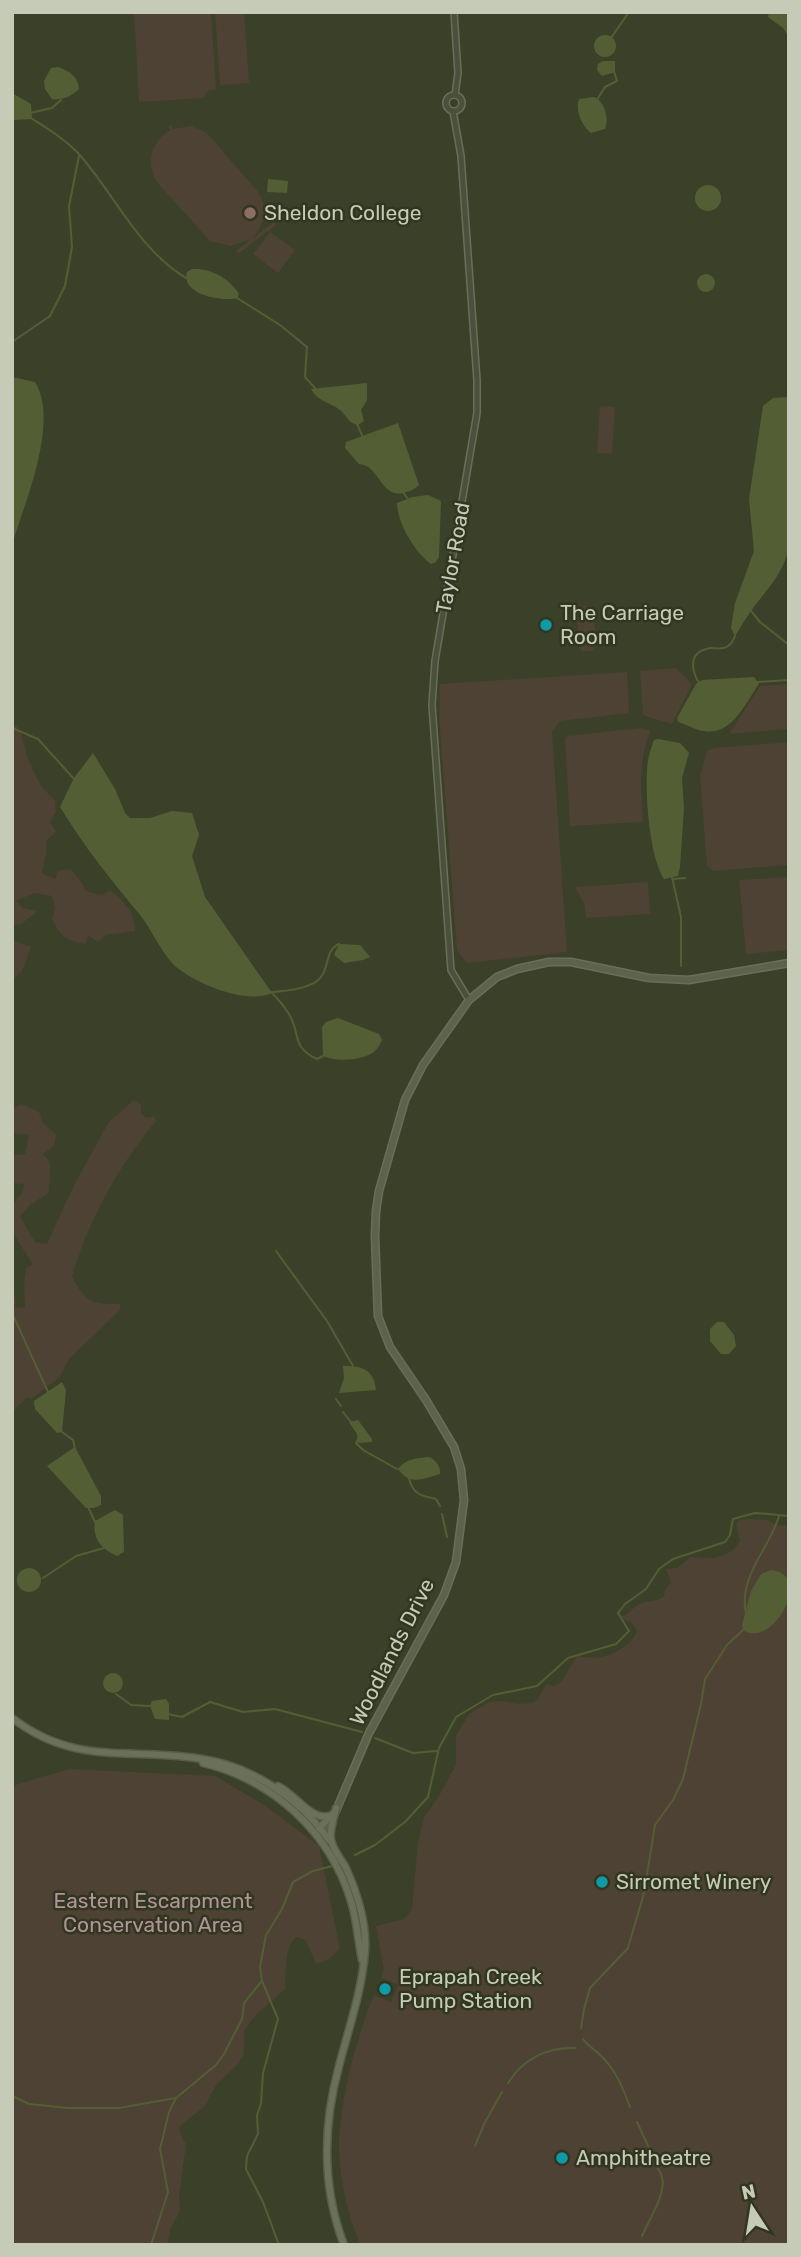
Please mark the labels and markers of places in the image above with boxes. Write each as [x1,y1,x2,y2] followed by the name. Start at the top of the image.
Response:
[264,200,421,225] place label: Sheldon College
[242,205,258,221] marker: Sheldon College
[560,600,684,649] place label: The Carriage Room
[538,617,554,633] marker: The Carriage Room
[616,1869,772,1894] place label: Sirromet Winery
[594,1874,610,1890] marker: Sirromet Winery
[399,1964,542,2013] place label: Eprapah Creek Pump Station
[377,1981,393,1997] marker: Eprapah Creek Pump Station
[576,2145,711,2170] place label: Amphitheatre
[554,2150,570,2166] marker: Amphitheatre

